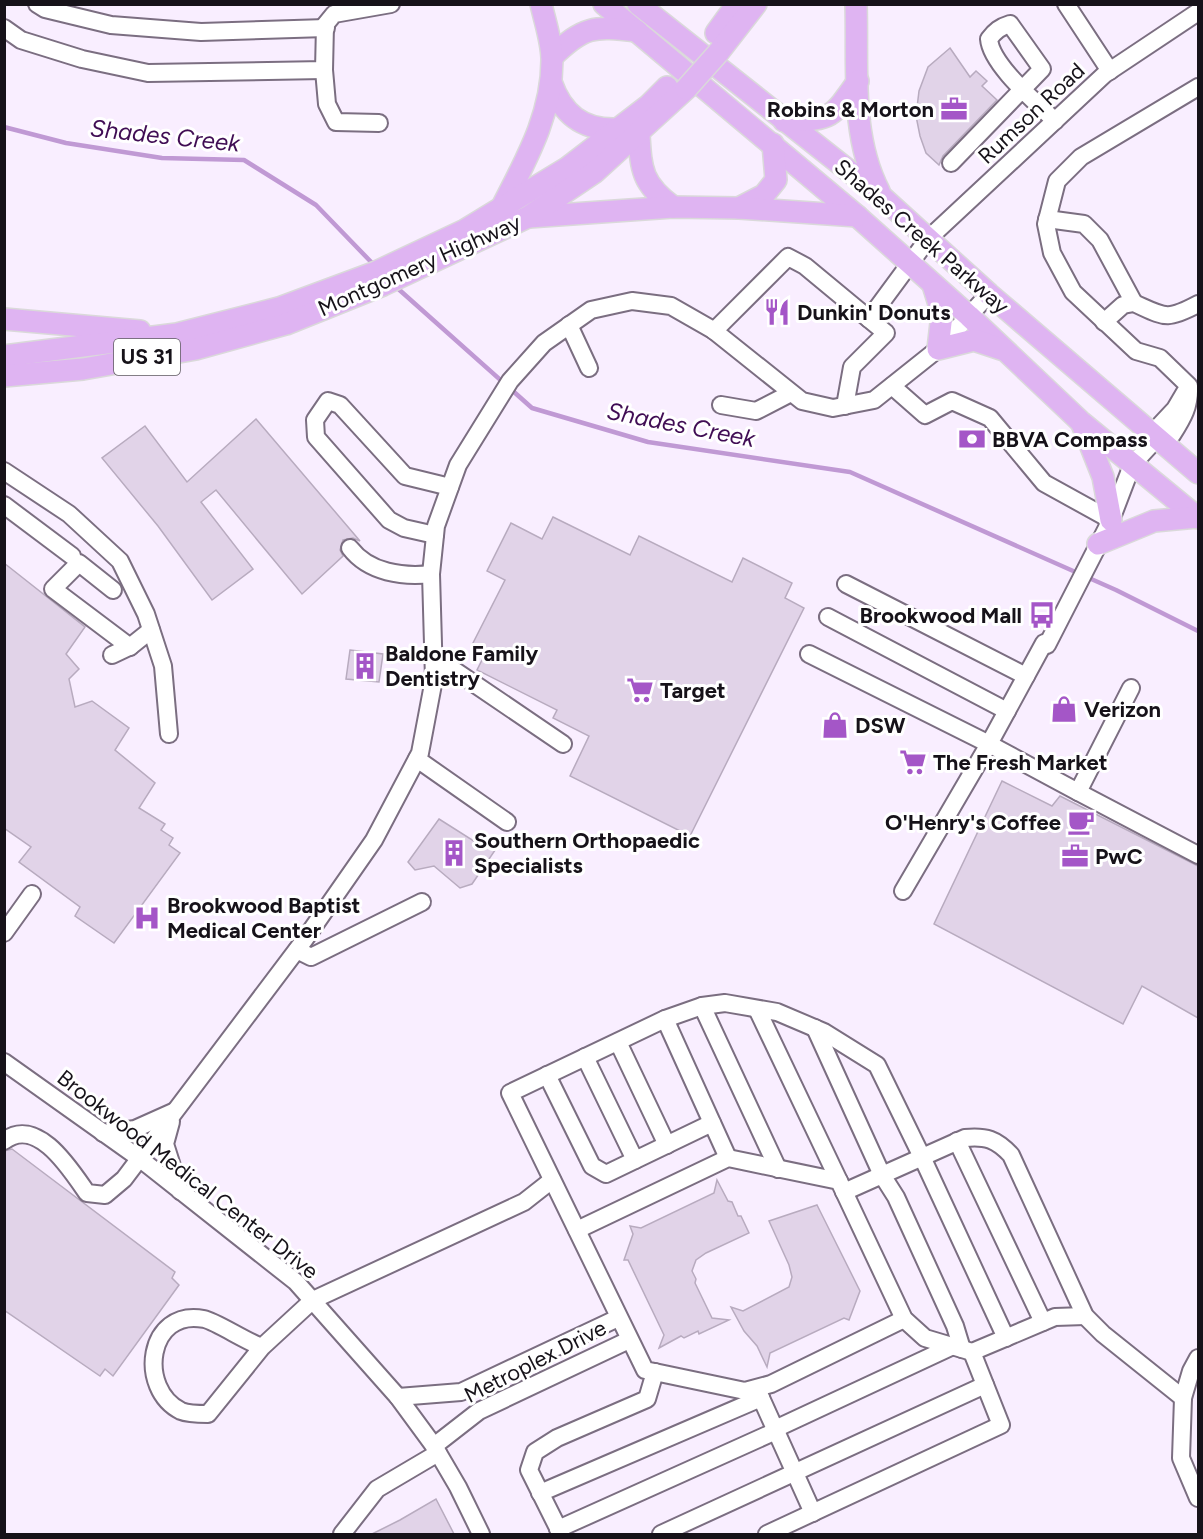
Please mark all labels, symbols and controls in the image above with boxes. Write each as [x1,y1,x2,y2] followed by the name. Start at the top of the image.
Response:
[972,57,1090,170] street label: Rumson Road
[939,94,969,124] office icon: Robins & Morton
[767,96,934,123] place label: Robins & Morton
[89,113,243,158] water label: Shades Creek
[829,153,1015,320] street label: Shades Creek Parkway
[314,208,525,322] street label: Montgomery Highway
[762,297,792,327] restaurant icon: Dunkin' Donuts
[797,299,950,326] place label: Dunkin' Donuts
[114,339,180,375] road number: US 31
[605,396,759,453] water label: Shades Creek
[957,424,987,454] bank icon: BBVA Compass
[992,426,1147,453] place label: BBVA Compass
[1027,600,1057,630] bus stop icon: Brookwood Mall
[859,602,1022,629] place label: Brookwood Mall
[385,640,538,692] place label: Baldone Family Dentistry
[350,651,380,681] building icon: Baldone Family Dentistry
[625,675,655,705] supermarket icon: Target
[660,677,726,704] place label: Target
[1049,694,1079,724] shop icon: Verizon
[1084,696,1161,723] place label: Verizon
[820,710,850,740] shop icon: DSW
[855,712,906,739] place label: DSW
[898,747,928,777] supermarket icon: The Fresh Market
[933,749,1108,776] place label: The Fresh Market
[1066,807,1096,837] cafe icon: O'Henry's Coffee
[885,809,1061,836] place label: O'Henry's Coffee
[474,827,700,879] place label: Southern Orthopaedic Specialists
[439,838,469,868] building icon: Southern Orthopaedic Specialists
[1060,841,1090,871] office icon: PwC
[1095,843,1143,870] place label: PwC
[167,892,360,944] place label: Brookwood Baptist Medical Center
[132,903,162,933] hospital icon: Brookwood Baptist Medical Center
[52,1064,324,1285] street label: Brookwood Medical Center Drive
[460,1314,611,1409] street label: Metroplex Drive

